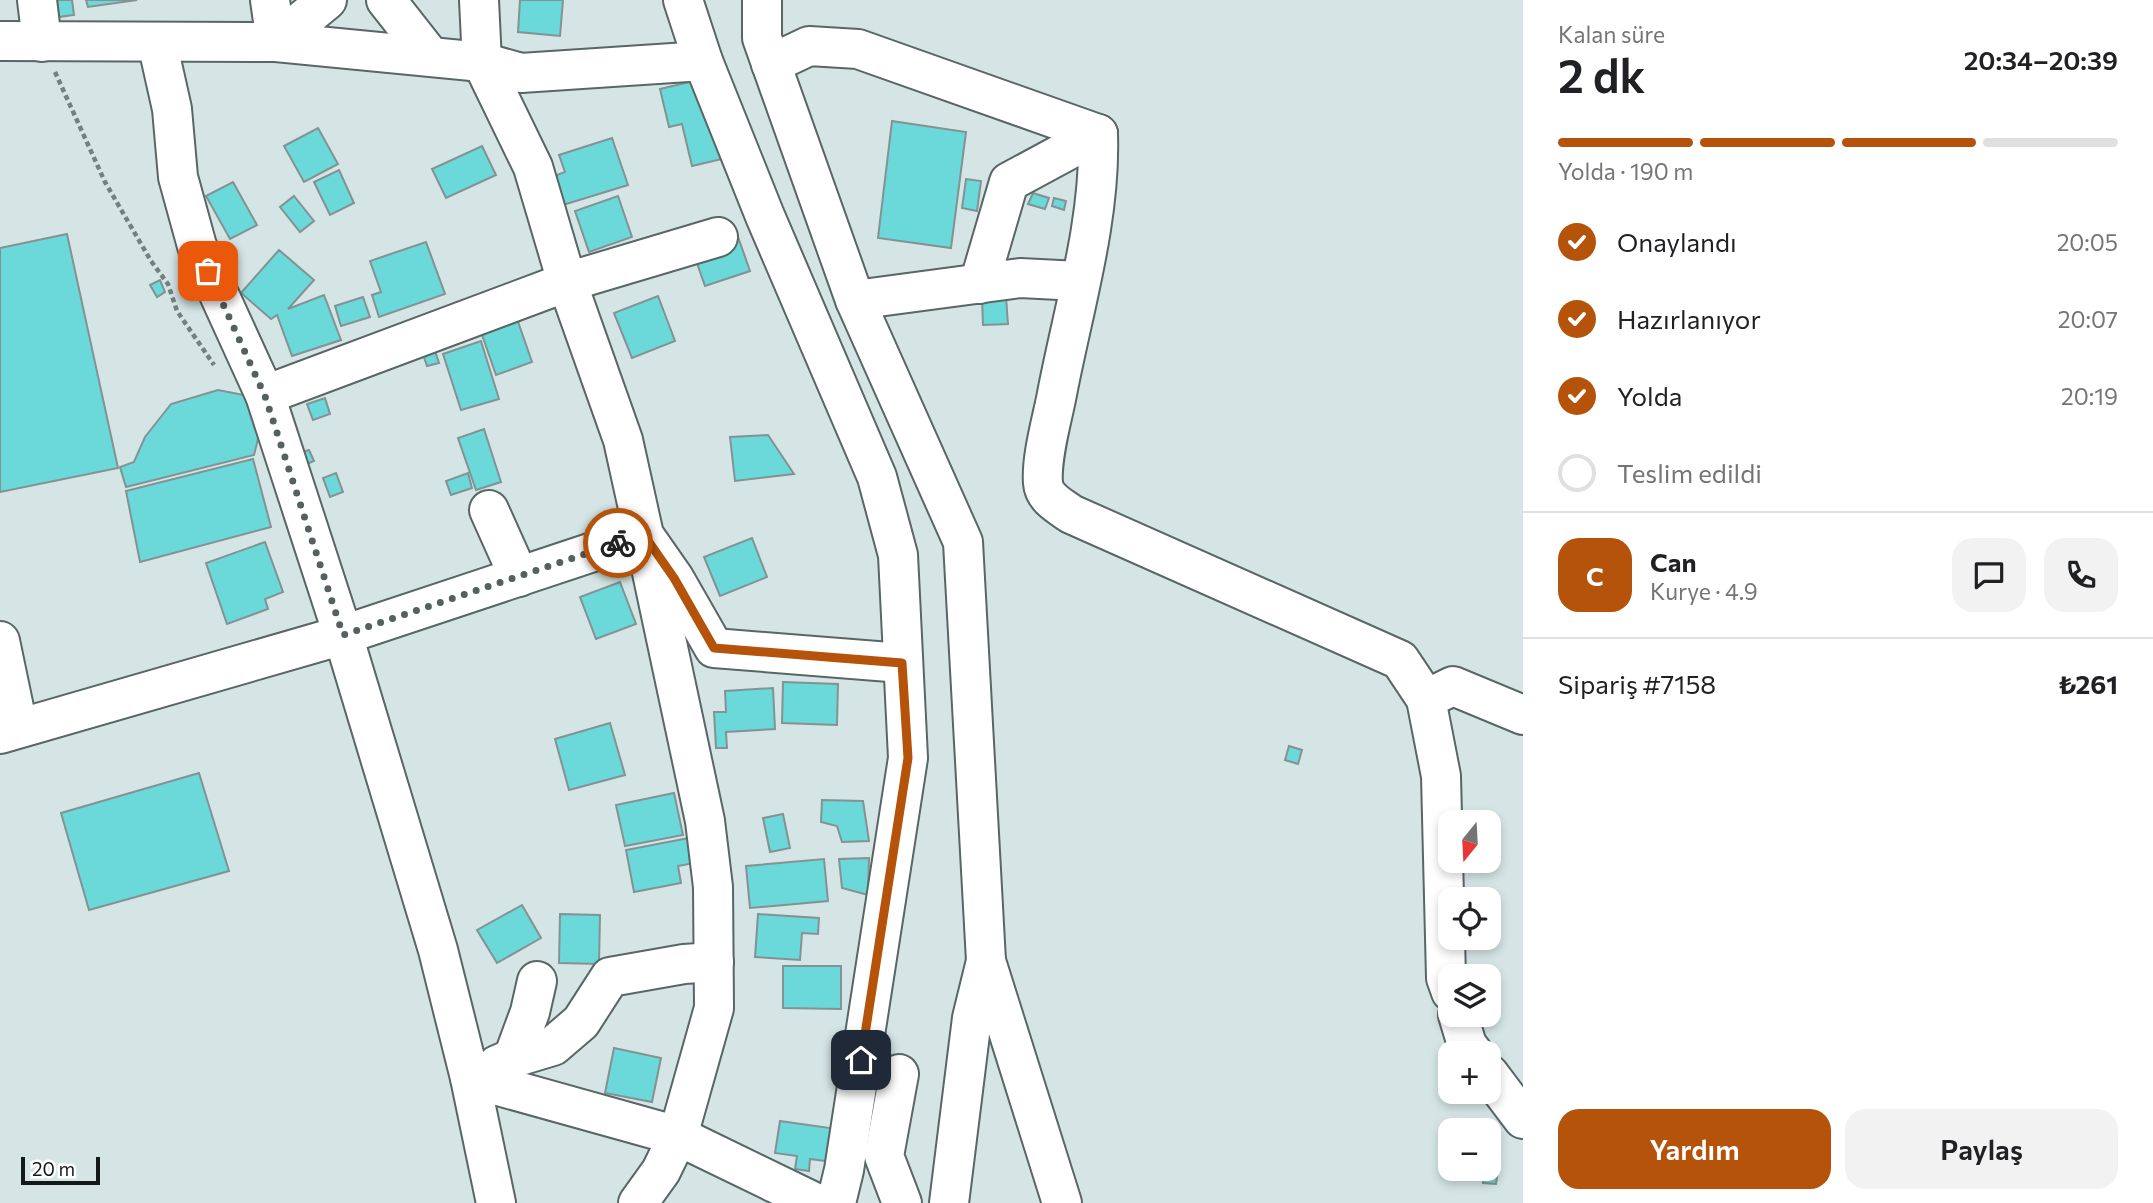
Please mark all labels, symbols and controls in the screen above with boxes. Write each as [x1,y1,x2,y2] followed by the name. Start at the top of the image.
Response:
[1558,20,1665,48] text: Kalan süre
[1964,44,2118,75] text: 20:34–20:39
[1558,46,1645,102] text: 2 dk
[1558,157,1693,185] text: Yolda · 190 m
[1558,223,1596,261] icon: check
[1617,226,1737,257] text: Onaylandı
[2057,228,2118,256] text: 20:05
[178,241,238,301] pin
[189,252,227,290] icon: bag
[1558,300,1596,338] icon: check
[1617,303,1761,334] text: Hazırlanıyor
[2058,305,2118,333] text: 20:07
[1558,377,1596,415] icon: check
[1617,380,1682,411] text: Yolda
[2061,382,2118,410] text: 20:19
[1617,457,1762,488] text: Teslim edildi
[583,508,653,578] courier
[599,524,637,562] icon: bike
[1952,538,2026,612] button: chat
[2044,538,2118,612] button: phone
[1650,546,1697,577] text: Can
[1586,560,1604,591] text: C
[1650,577,1758,605] text: Kurye · 4.9
[1558,668,1716,699] text: Sipariş #7158
[2058,668,2118,699] text: ₺261
[1438,810,1502,873] north arrow
[1438,810,1501,1181] map controls
[1438,887,1501,950] button: locate
[1438,964,1501,1027] button: layers
[831,1030,891,1090] pin
[842,1041,880,1079] icon: home
[1438,1041,1501,1104] button: +
[1558,1109,1831,1189] button: Yardım
[1845,1109,2118,1189] button: Paylaş
[1438,1118,1501,1181] button: −
[21,1154,100,1186] scale bar
[32,1157,75,1180] text: 20 m

